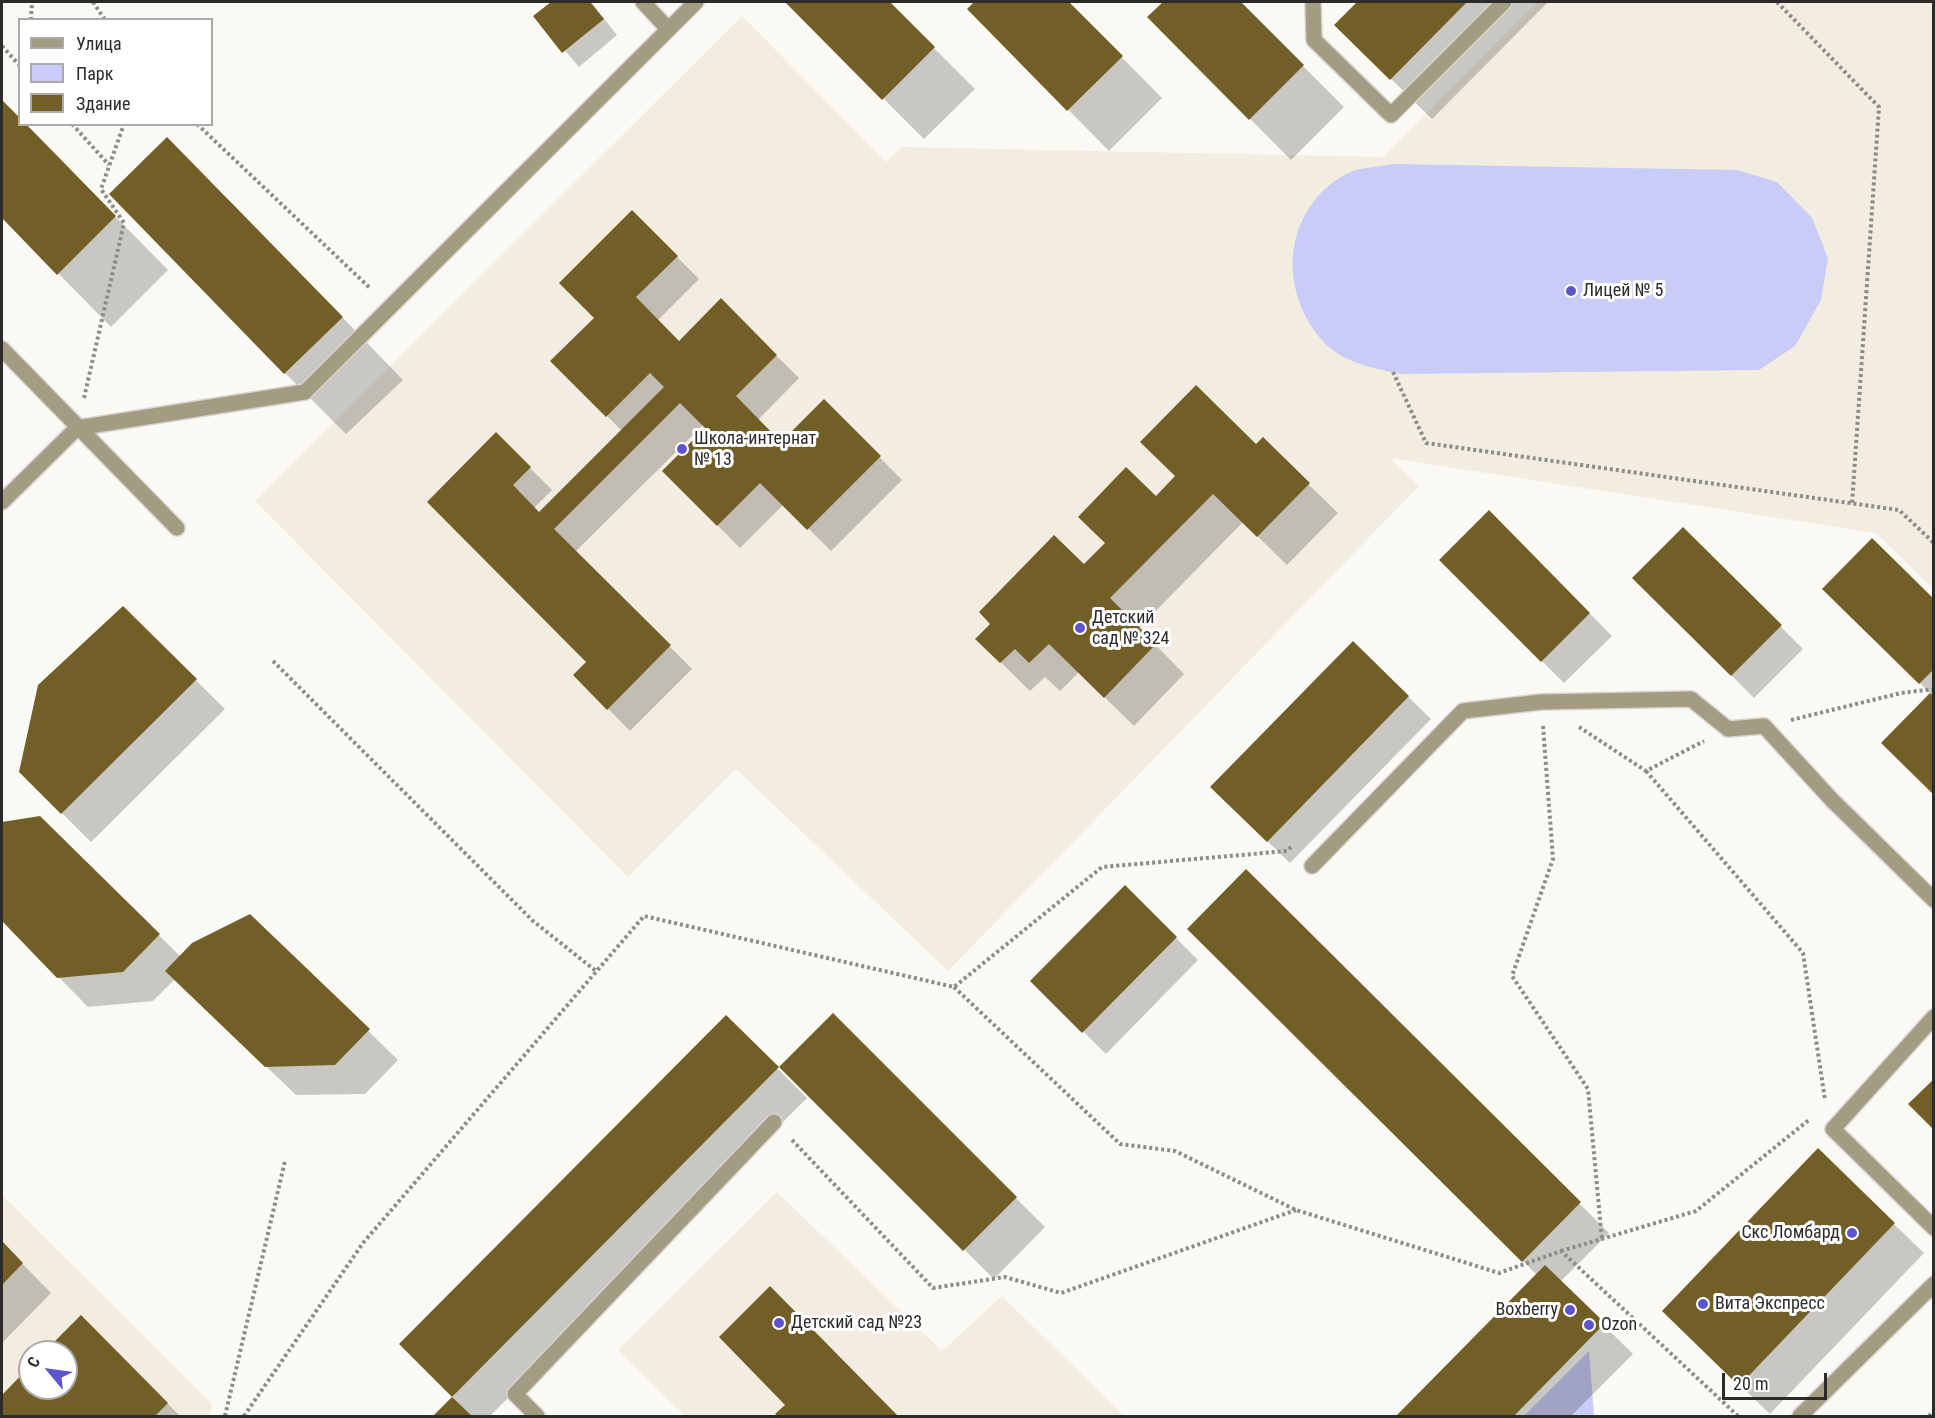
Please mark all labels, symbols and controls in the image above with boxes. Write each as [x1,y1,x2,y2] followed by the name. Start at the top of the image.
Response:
[18,18,213,126] legend
[76,33,122,54] text: Улица
[76,63,113,84] text: Парк
[76,93,130,114] text: Здание
[1583,280,1663,302] place label: Лицей № 5
[1564,284,1578,298] marker: Лицей № 5
[694,428,816,470] place label: Школа-интернат № 13
[675,442,689,456] marker: Школа-интернат № 13
[1092,607,1169,650] place label: Детский сад № 324
[1073,621,1087,635] marker: Детский сад № 324
[1741,1222,1840,1244] place label: Скс Ломбард
[1845,1226,1859,1240] marker: Скс Ломбард
[1715,1293,1825,1315] place label: Вита Экспресс
[1696,1297,1710,1311] marker: Вита Экспресс
[1495,1299,1558,1321] place label: Boxberry
[1563,1303,1577,1317] marker: Boxberry
[791,1312,922,1334] place label: Детский сад №23
[1601,1314,1637,1336] place label: Ozon
[772,1316,786,1330] marker: Детский сад №23
[1582,1318,1596,1332] marker: Ozon
[18,1340,78,1400] north arrow
[23,1353,44,1371] text: С
[1725,1361,1830,1399] scale bar
[1733,1373,1768,1394] text: 20 m

